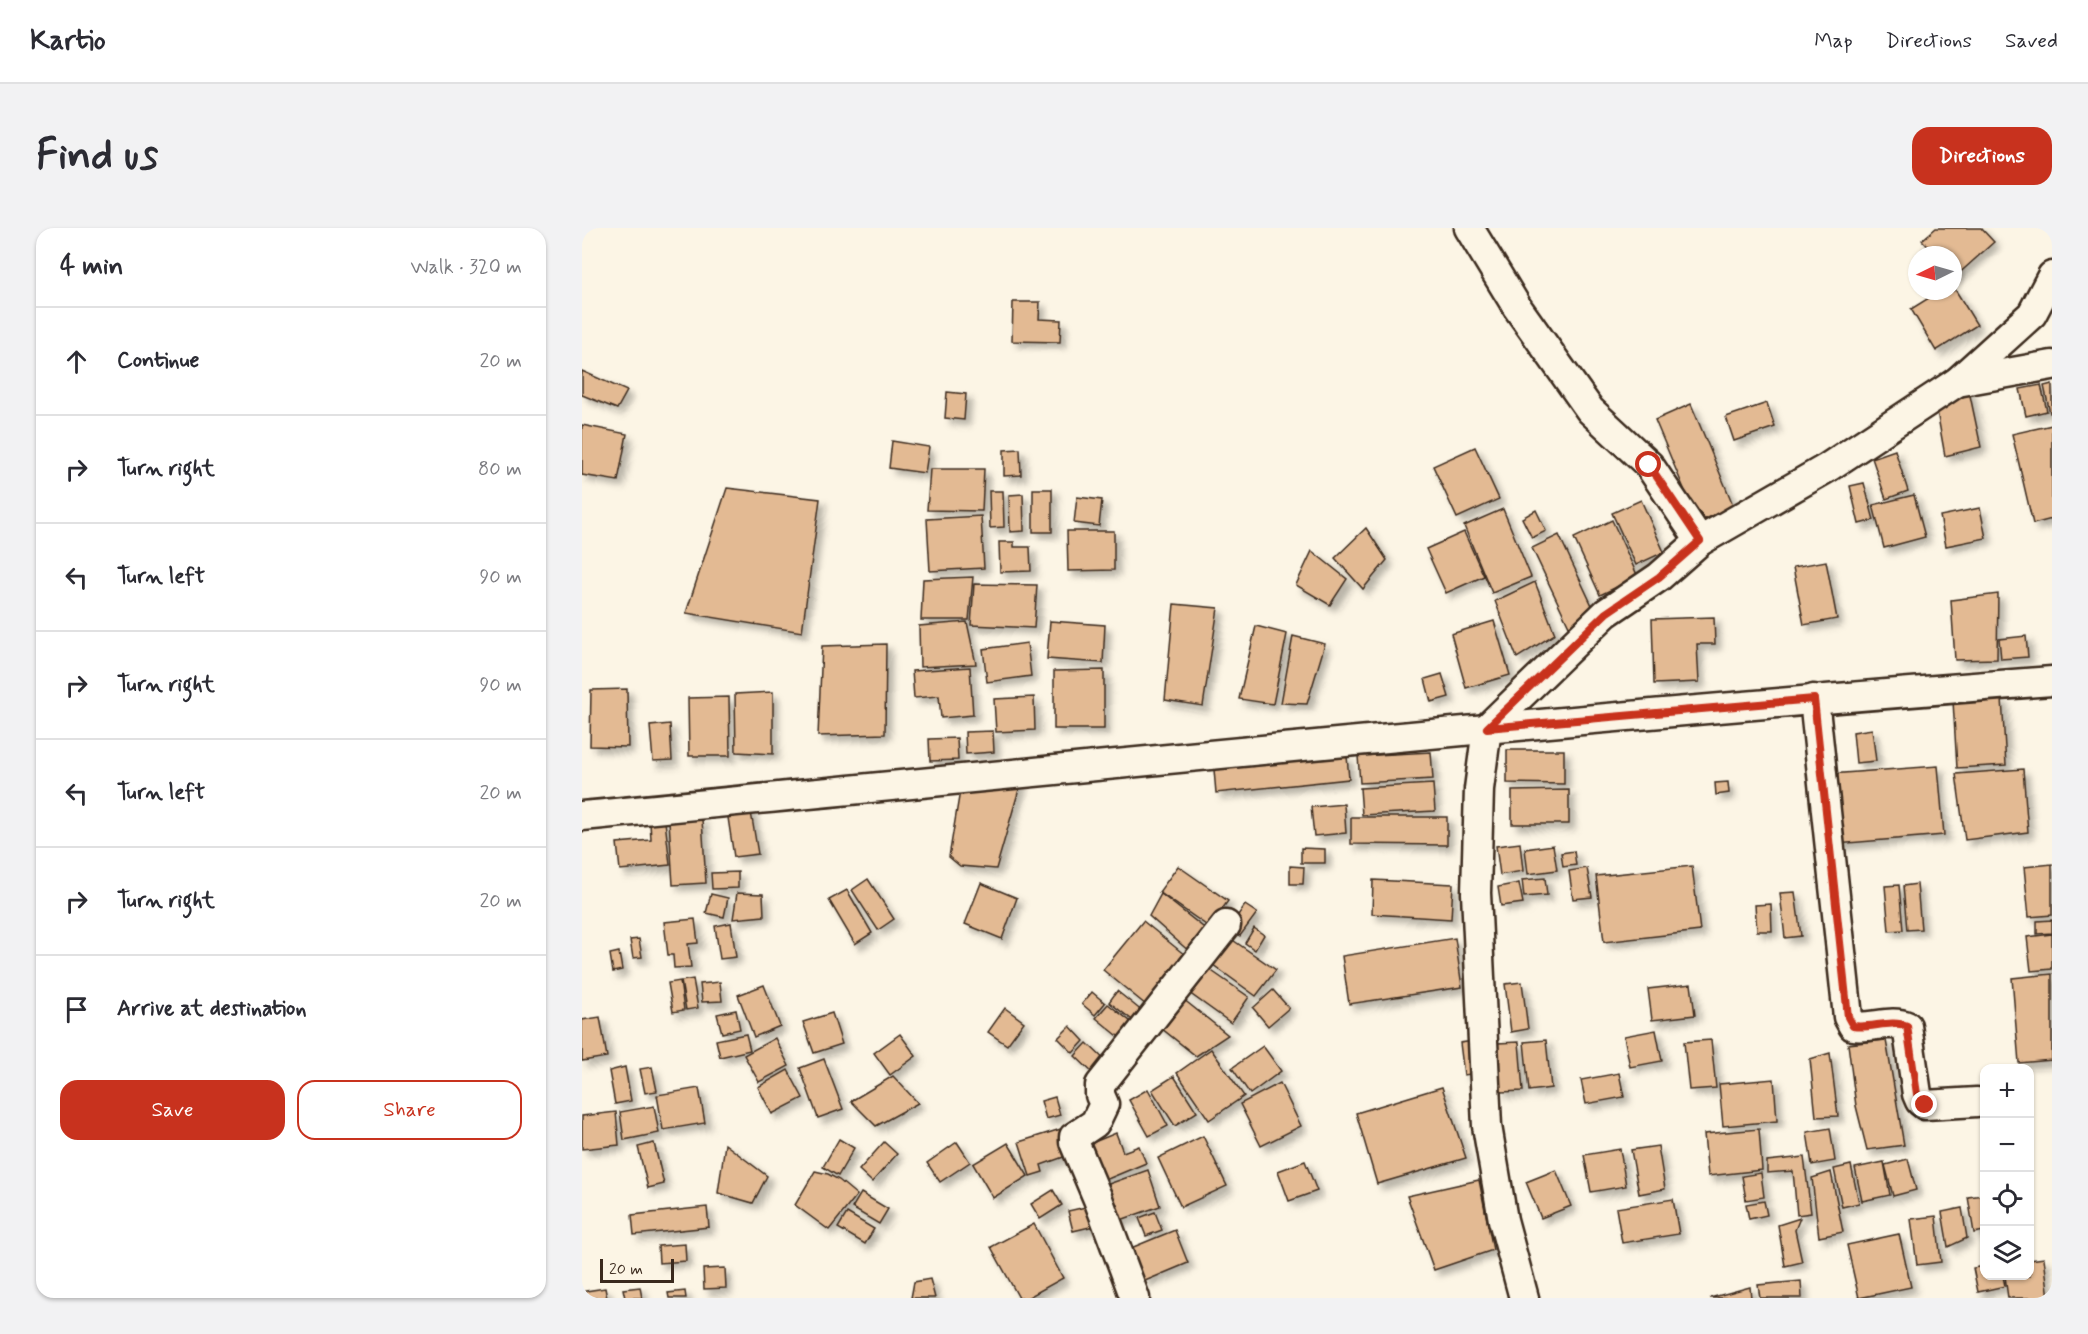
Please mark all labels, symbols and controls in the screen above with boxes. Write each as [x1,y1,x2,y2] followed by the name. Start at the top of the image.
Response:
[30,23,106,60] text: Kartio
[1814,27,1853,55] text: Map
[1886,27,1972,55] text: Directions
[2005,27,2058,55] text: Saved
[1912,127,2052,185] button: Directions
[36,129,158,184] text: Find us
[1908,246,1962,300] north arrow
[60,250,123,284] text: 4 min
[410,254,522,281] text: Walk · 320 m
[60,345,93,378] icon: ahead
[117,347,199,375] text: Continue
[479,348,522,375] text: 20 m
[1635,451,1661,477] route start
[60,453,93,486] icon: right
[117,455,215,483] text: Turn right
[478,456,522,483] text: 80 m
[60,561,93,594] icon: left
[117,563,205,591] text: Turn left
[479,564,522,591] text: 90 m
[60,669,93,702] icon: right
[117,671,215,699] text: Turn right
[479,672,522,699] text: 90 m
[60,777,93,810] icon: left
[117,779,205,807] text: Turn left
[479,780,522,807] text: 20 m
[60,885,93,918] icon: right
[117,887,215,915] text: Turn right
[479,888,522,915] text: 20 m
[60,993,93,1026] icon: arrive
[117,995,307,1023] text: Arrive at destination
[1980,1064,2034,1280] map controls
[1980,1064,2034,1118] button: +
[60,1080,285,1140] button: Save
[297,1080,522,1140] button: Share
[1911,1091,1937,1117] route end
[1980,1118,2034,1172] button: −
[1980,1172,2034,1226] button: locate
[1980,1226,2034,1280] button: layers
[600,1256,674,1284] scale bar
[609,1259,643,1280] text: 20 m

